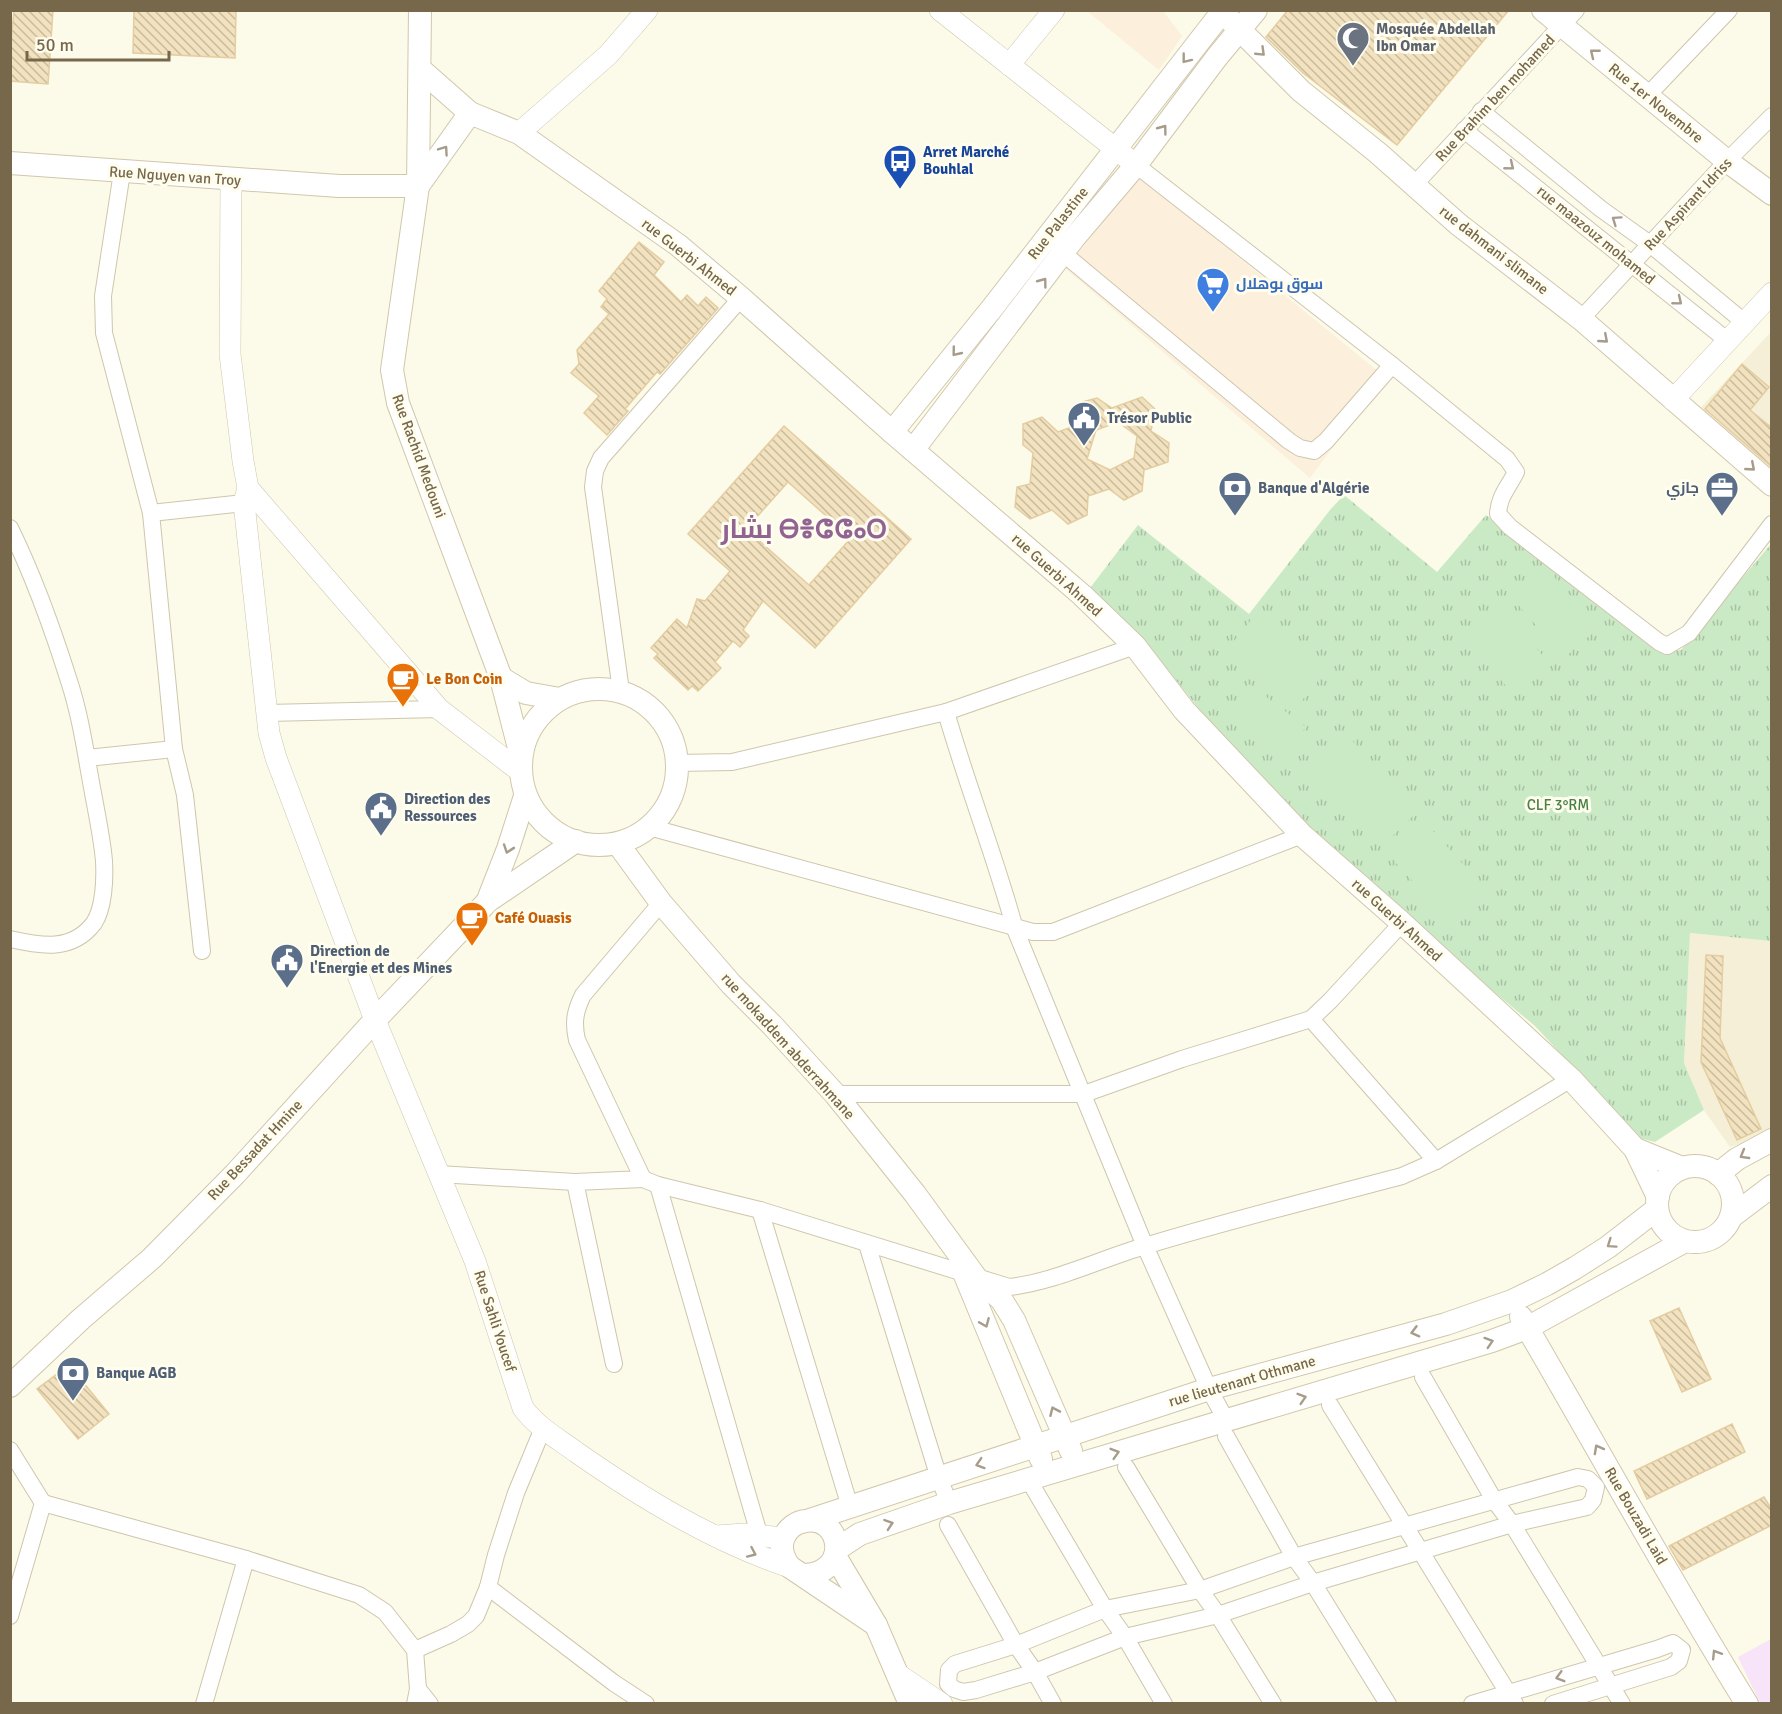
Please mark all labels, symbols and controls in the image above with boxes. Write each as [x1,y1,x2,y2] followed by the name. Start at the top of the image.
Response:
[1335,20,1371,67] mosque icon: Mosquée Abdellah Ibn Omar
[1376,20,1496,55] place label: Mosquée Abdellah Ibn Omar
[27,24,170,62] scale bar
[1432,31,1559,165] street label: Rue Brahim ben mohamed
[36,34,74,56] text: 50 m
[1254,45,1265,56] one-way arrow
[1590,49,1601,60] one-way arrow
[1182,52,1193,63] one-way arrow
[1605,59,1707,147] street label: Rue 1er Novembre
[1156,125,1167,136] one-way arrow
[882,143,918,190] bus stop icon: Arret Marché Bouhlal
[923,143,1009,178] place label: Arret Marché Bouhlal
[437,145,448,156] one-way arrow
[1640,153,1736,254] street label: Rue Aspirant Idriss
[1503,159,1514,170] one-way arrow
[108,162,242,190] street label: Rue Nguyen van Troy
[1533,182,1659,288] street label: rue maazouz mohamed
[1024,183,1092,263] street label: Rue Palastine
[1436,202,1552,298] street label: rue dahmani slimane
[638,214,740,300] street label: rue Guerbi Ahmed
[1612,216,1623,227] one-way arrow
[1195,266,1231,313] supermarket icon: سوق بوهلال
[1236,275,1323,293] place label: سوق بوهلال
[1035,278,1046,289] one-way arrow
[1671,294,1682,305] one-way arrow
[1597,332,1608,343] one-way arrow
[953,346,964,357] one-way arrow
[388,392,450,520] street label: Rue Rachid Medouni
[1066,400,1102,447] public building icon: Trésor Public
[1107,409,1192,427] place label: Trésor Public
[1744,460,1755,471] one-way arrow
[1217,470,1253,517] bank icon: Banque d'Algérie
[1704,470,1740,517] office icon: جازي
[1258,479,1369,497] place label: Banque d'Algérie
[1666,479,1699,500] place label: جازي
[720,513,887,546] district label: بشار ⴱⴻⵛⵛⴰⵔ
[1008,530,1106,620] street label: rue Guerbi Ahmed
[385,661,421,708] cafe icon: Le Bon Coin
[426,670,503,688] place label: Le Bon Coin
[363,790,399,837] public building icon: Direction des Ressources
[404,790,491,825] place label: Direction des Ressources
[1527,796,1589,814] park label: CLF 3°RM
[503,843,515,854] one-way arrow
[1348,875,1446,965] street label: rue Guerbi Ahmed
[454,900,490,947] cafe icon: Café Ouasis
[495,909,572,927] place label: Café Ouasis
[269,942,305,989] public building icon: Direction de l'Energie et des Mines
[310,942,452,977] place label: Direction de l'Energie et des Mines
[717,969,859,1123] street label: rue mokaddem abderrahmane
[204,1096,306,1204] street label: Rue Bessadat Hmine
[1740,1148,1750,1160] one-way arrow
[1606,1237,1617,1248] one-way arrow
[470,1268,520,1375] street label: Rue Sahli Youcef
[978,1317,990,1328] one-way arrow
[1410,1325,1420,1338] one-way arrow
[1483,1337,1494,1349] one-way arrow
[1166,1351,1318,1411] street label: rue lieutenant Othmane
[55,1355,91,1402] bank icon: Banque AGB
[96,1364,177,1382] place label: Banque AGB
[1296,1393,1307,1405] one-way arrow
[1049,1406,1061,1417] one-way arrow
[1594,1444,1605,1455] one-way arrow
[1109,1448,1120,1460] one-way arrow
[975,1457,986,1470] one-way arrow
[1601,1464,1671,1568] street label: Rue Bouzadi Laid
[883,1519,894,1532] one-way arrow
[746,1546,757,1558] one-way arrow
[1712,1650,1724,1660] one-way arrow
[1555,1670,1566,1682] one-way arrow

